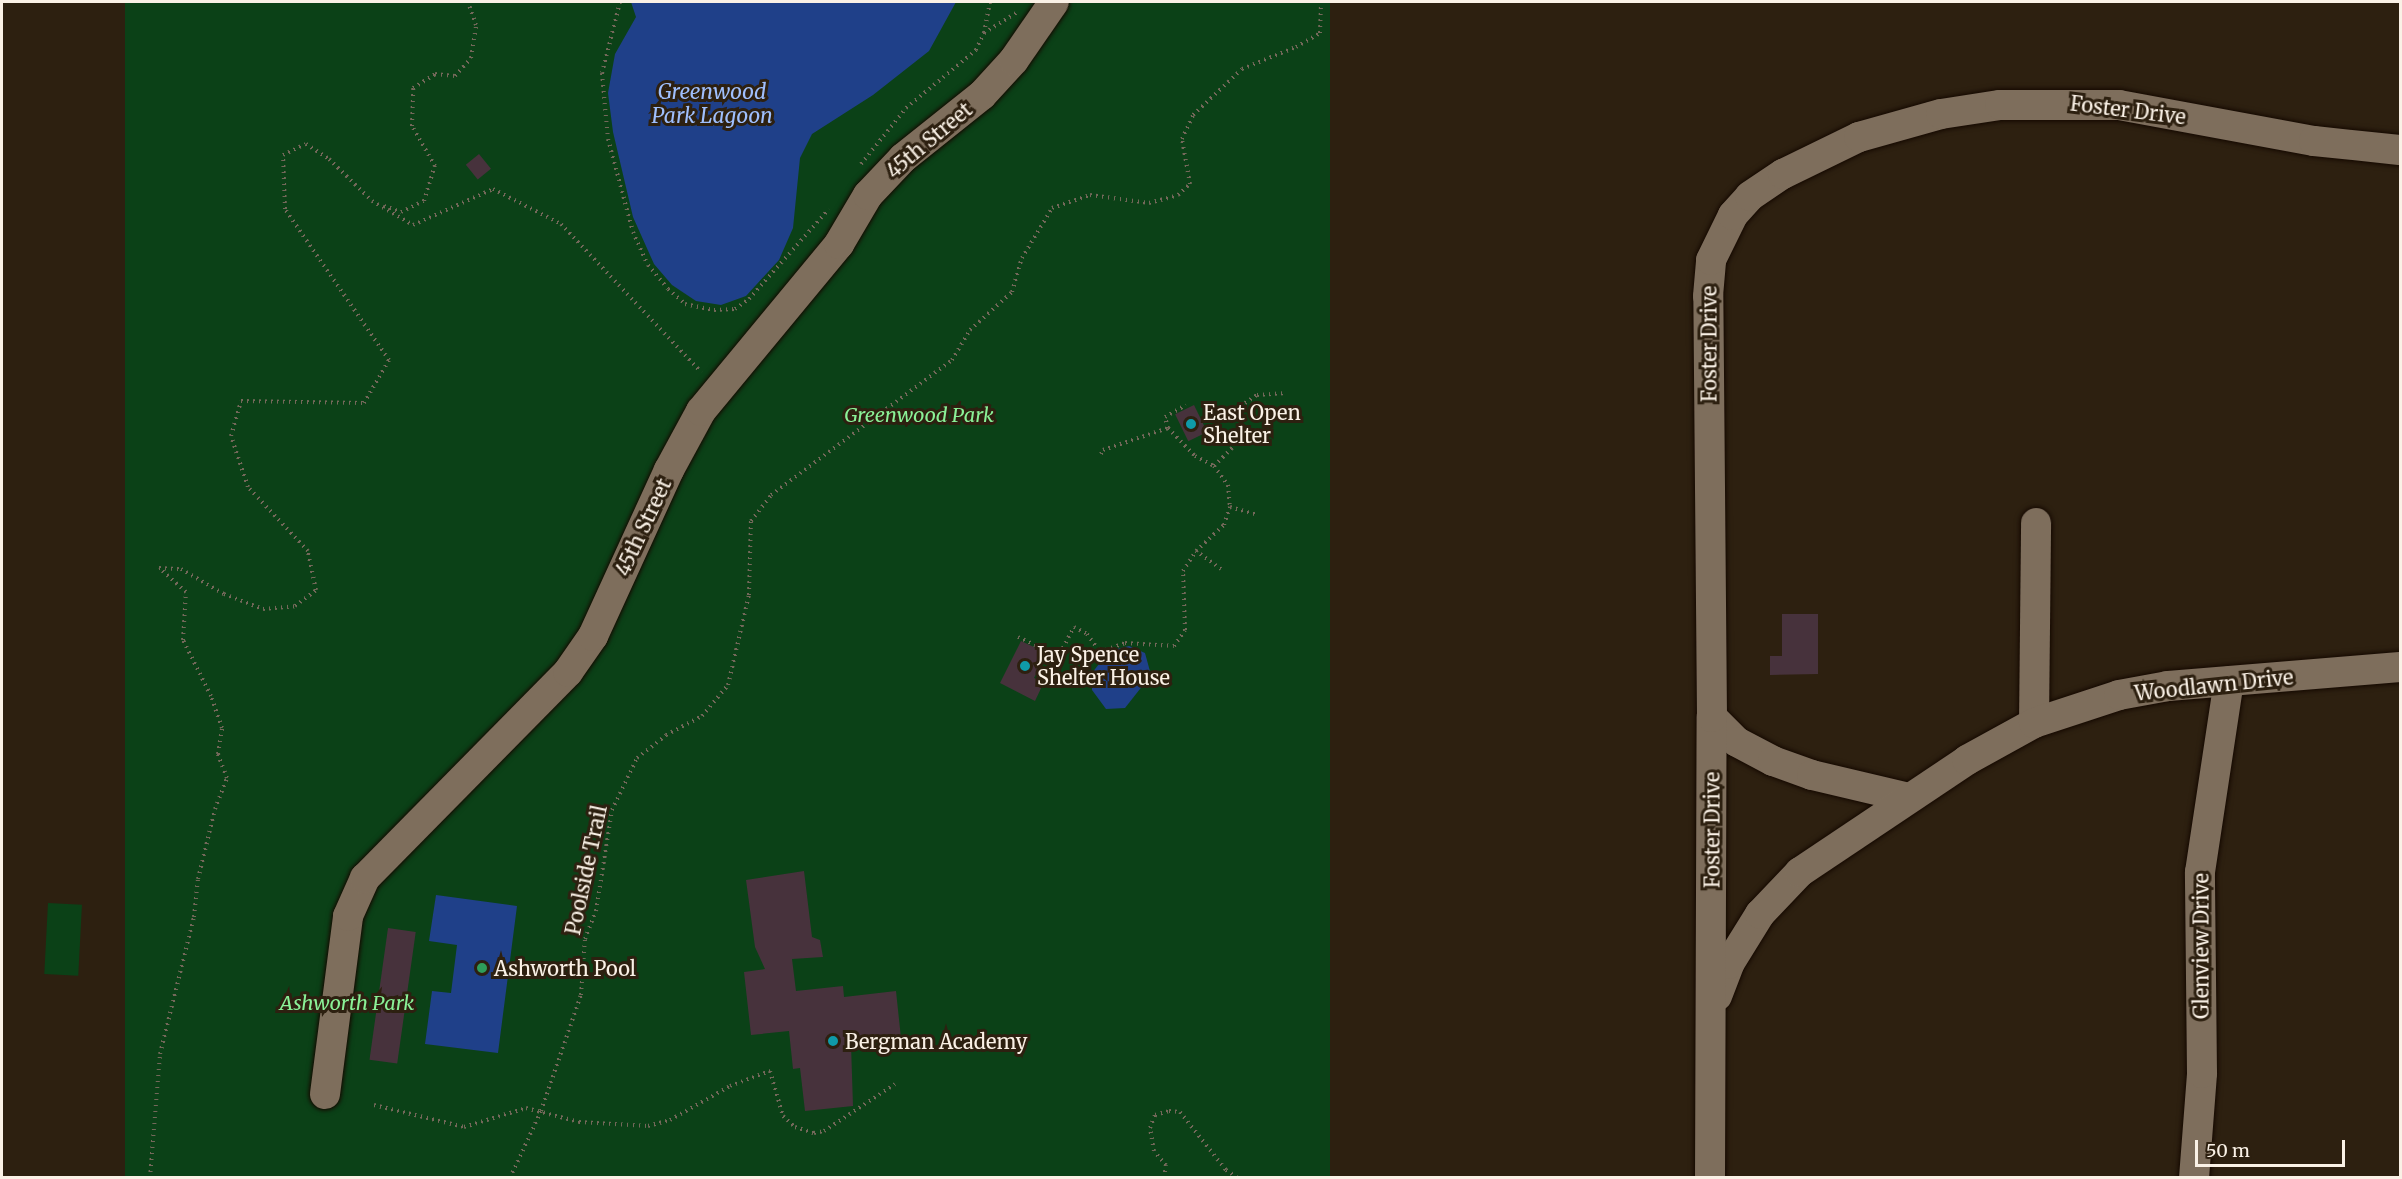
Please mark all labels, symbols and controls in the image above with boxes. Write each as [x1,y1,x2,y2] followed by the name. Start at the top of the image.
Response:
[651,79,773,129] water label: Greenwood Park Lagoon
[2069,91,2187,129] street label: Foster Drive
[881,97,977,183] street label: 45th Street
[1697,286,1721,402] street label: Foster Drive
[1203,400,1301,447] place label: East Open Shelter
[844,402,994,426] park label: Greenwood Park
[1184,417,1198,431] marker: East Open Shelter
[610,475,676,579] street label: 45th Street
[1037,642,1170,689] place label: Jay Spence Shelter House
[1018,659,1032,673] marker: Jay Spence Shelter House
[2133,665,2295,705] street label: Woodlawn Drive
[1700,772,1724,888] street label: Foster Drive
[561,803,611,937] street label: Poolside Trail
[2189,873,2213,1019] street label: Glenview Drive
[494,956,636,980] place label: Ashworth Pool
[475,961,489,975] marker: Ashworth Pool
[280,990,414,1014] park label: Ashworth Park
[845,1029,1027,1053] place label: Bergman Academy
[826,1034,840,1048] marker: Bergman Academy
[2198,1128,2348,1166] scale bar
[2206,1139,2250,1162] text: 50 m

